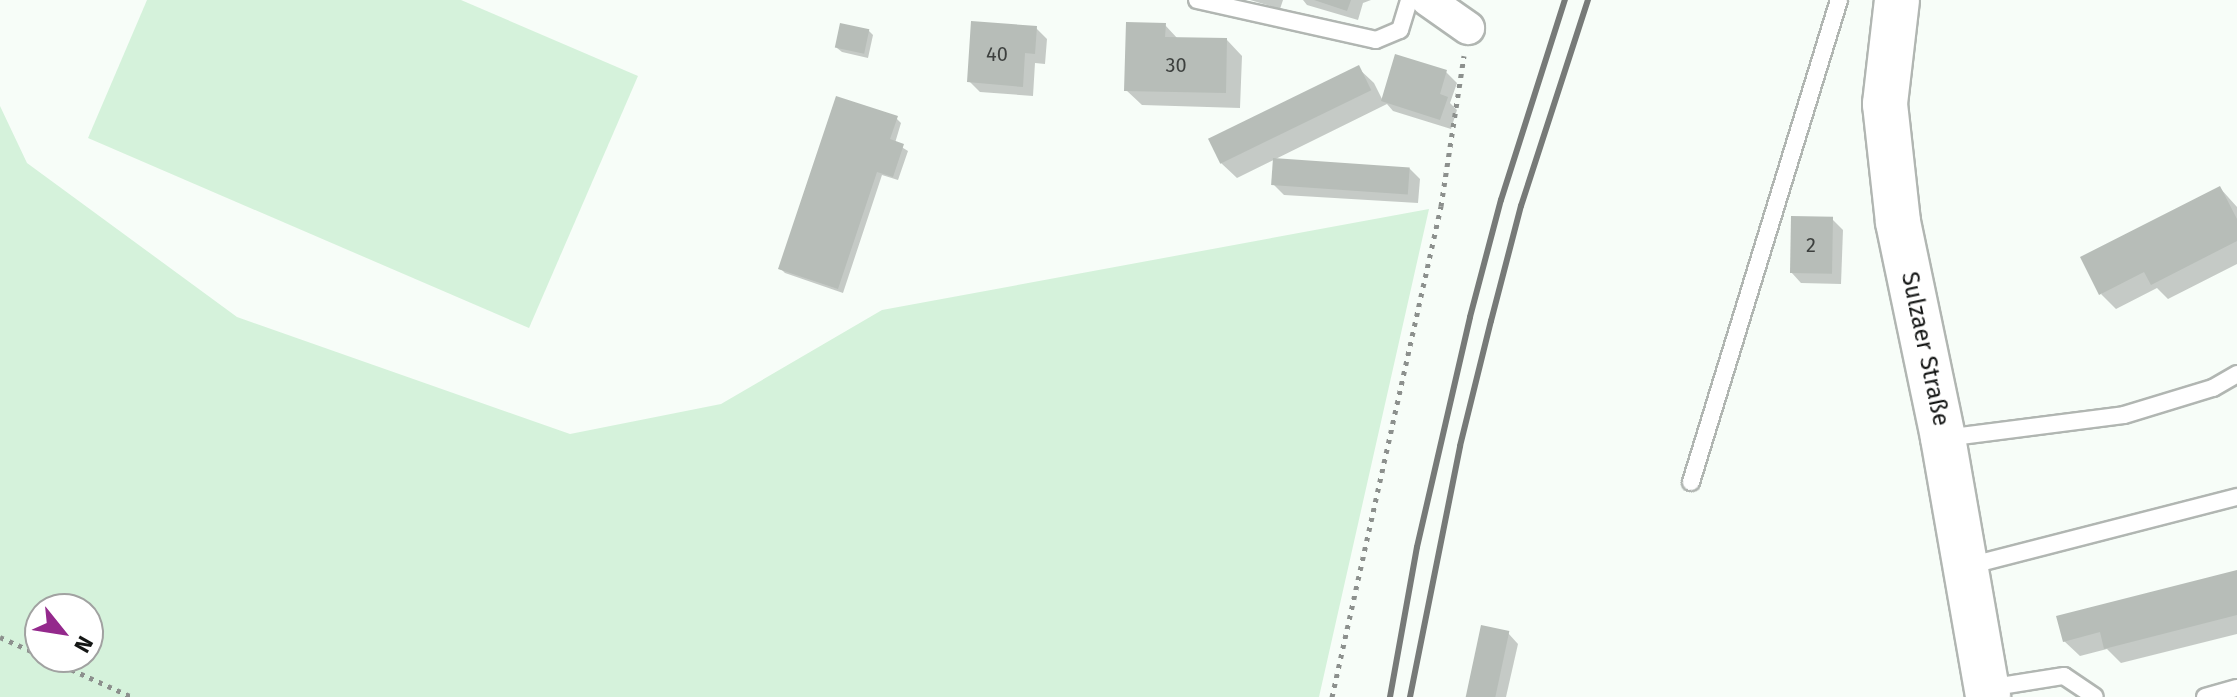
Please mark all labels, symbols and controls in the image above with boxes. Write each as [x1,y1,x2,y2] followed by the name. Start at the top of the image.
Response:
[986,42,1008,66] house number: 40
[1165,53,1187,77] house number: 30
[1806,233,1816,257] house number: 2
[1895,269,1955,429] street label: Sulzaer Straße
[24,593,104,673] north arrow
[68,631,99,657] text: N

